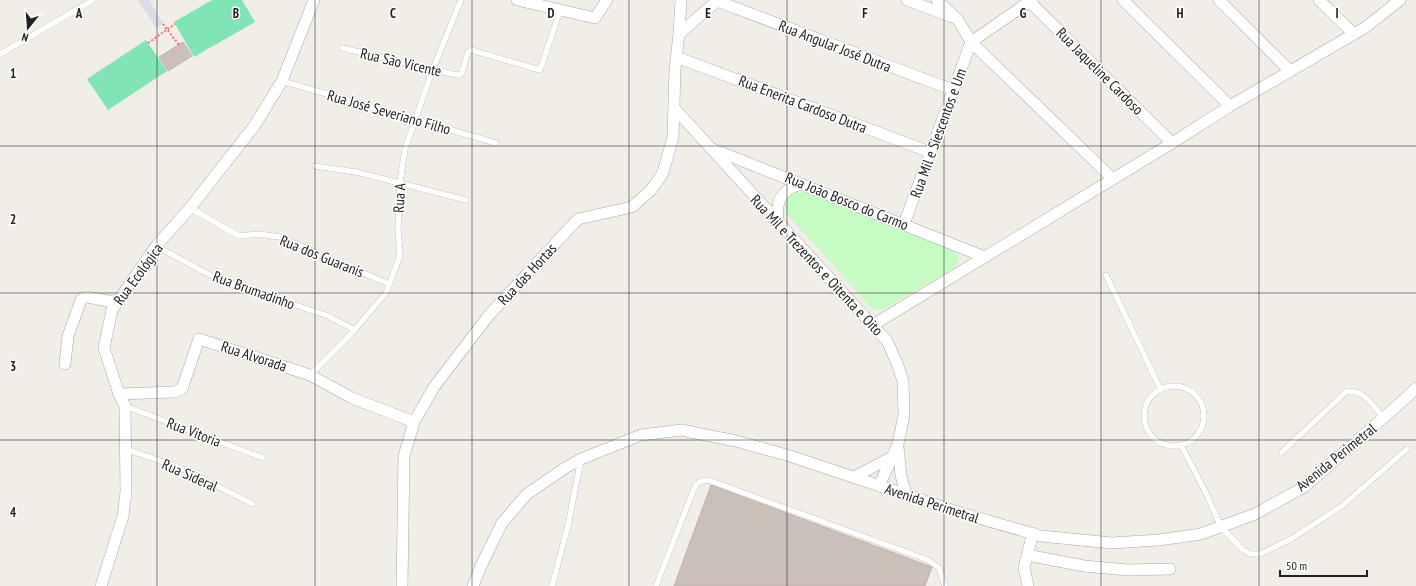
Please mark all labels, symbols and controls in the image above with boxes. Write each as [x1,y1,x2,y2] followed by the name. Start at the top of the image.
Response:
[75,5,83,22] text: A
[233,5,239,22] text: B
[390,5,396,22] text: C
[548,5,555,22] text: D
[705,5,711,22] text: E
[862,5,868,22] text: F
[1020,5,1027,22] text: G
[1177,5,1184,22] text: H
[1335,5,1339,22] text: I
[8,8,48,48] north arrow
[776,16,894,76] street label: Rua Angular José Dutra
[1052,23,1148,119] street label: Rua Jaqueline Cardoso
[20,30,30,45] text: N
[358,43,444,81] street label: Rua São Vicente
[10,65,16,82] text: 1
[906,66,970,200] street label: Rua Mil e Siescentos e Um
[736,71,870,137] street label: Rua Enerita Cardoso Dutra
[325,85,453,139] street label: Rua José Severiano Filho
[783,168,911,234] street label: Rua João Bosco do Carmo
[389,182,409,213] street label: Rua A
[747,190,887,340] street label: Rua Mil e Trezentos e Oitenta e Oito
[10,211,16,228] text: 2
[277,231,367,281] street label: Rua dos Guaranis
[109,239,167,309] street label: Rua Ecológica
[494,239,560,309] street label: Rua das Hortas
[210,266,298,314] street label: Rua Brumadinho
[219,336,289,376] street label: Rua Alvorada
[10,358,16,375] text: 3
[164,413,224,451] street label: Rua Vitoria
[1292,419,1380,495] street label: Avenida Perimetral
[159,454,221,496] street label: Rua Sideral
[883,479,982,527] street label: Avenida Perimetral
[10,504,17,521] text: 4
[1280,552,1367,578] scale bar
[1286,558,1307,573] text: 50 m

